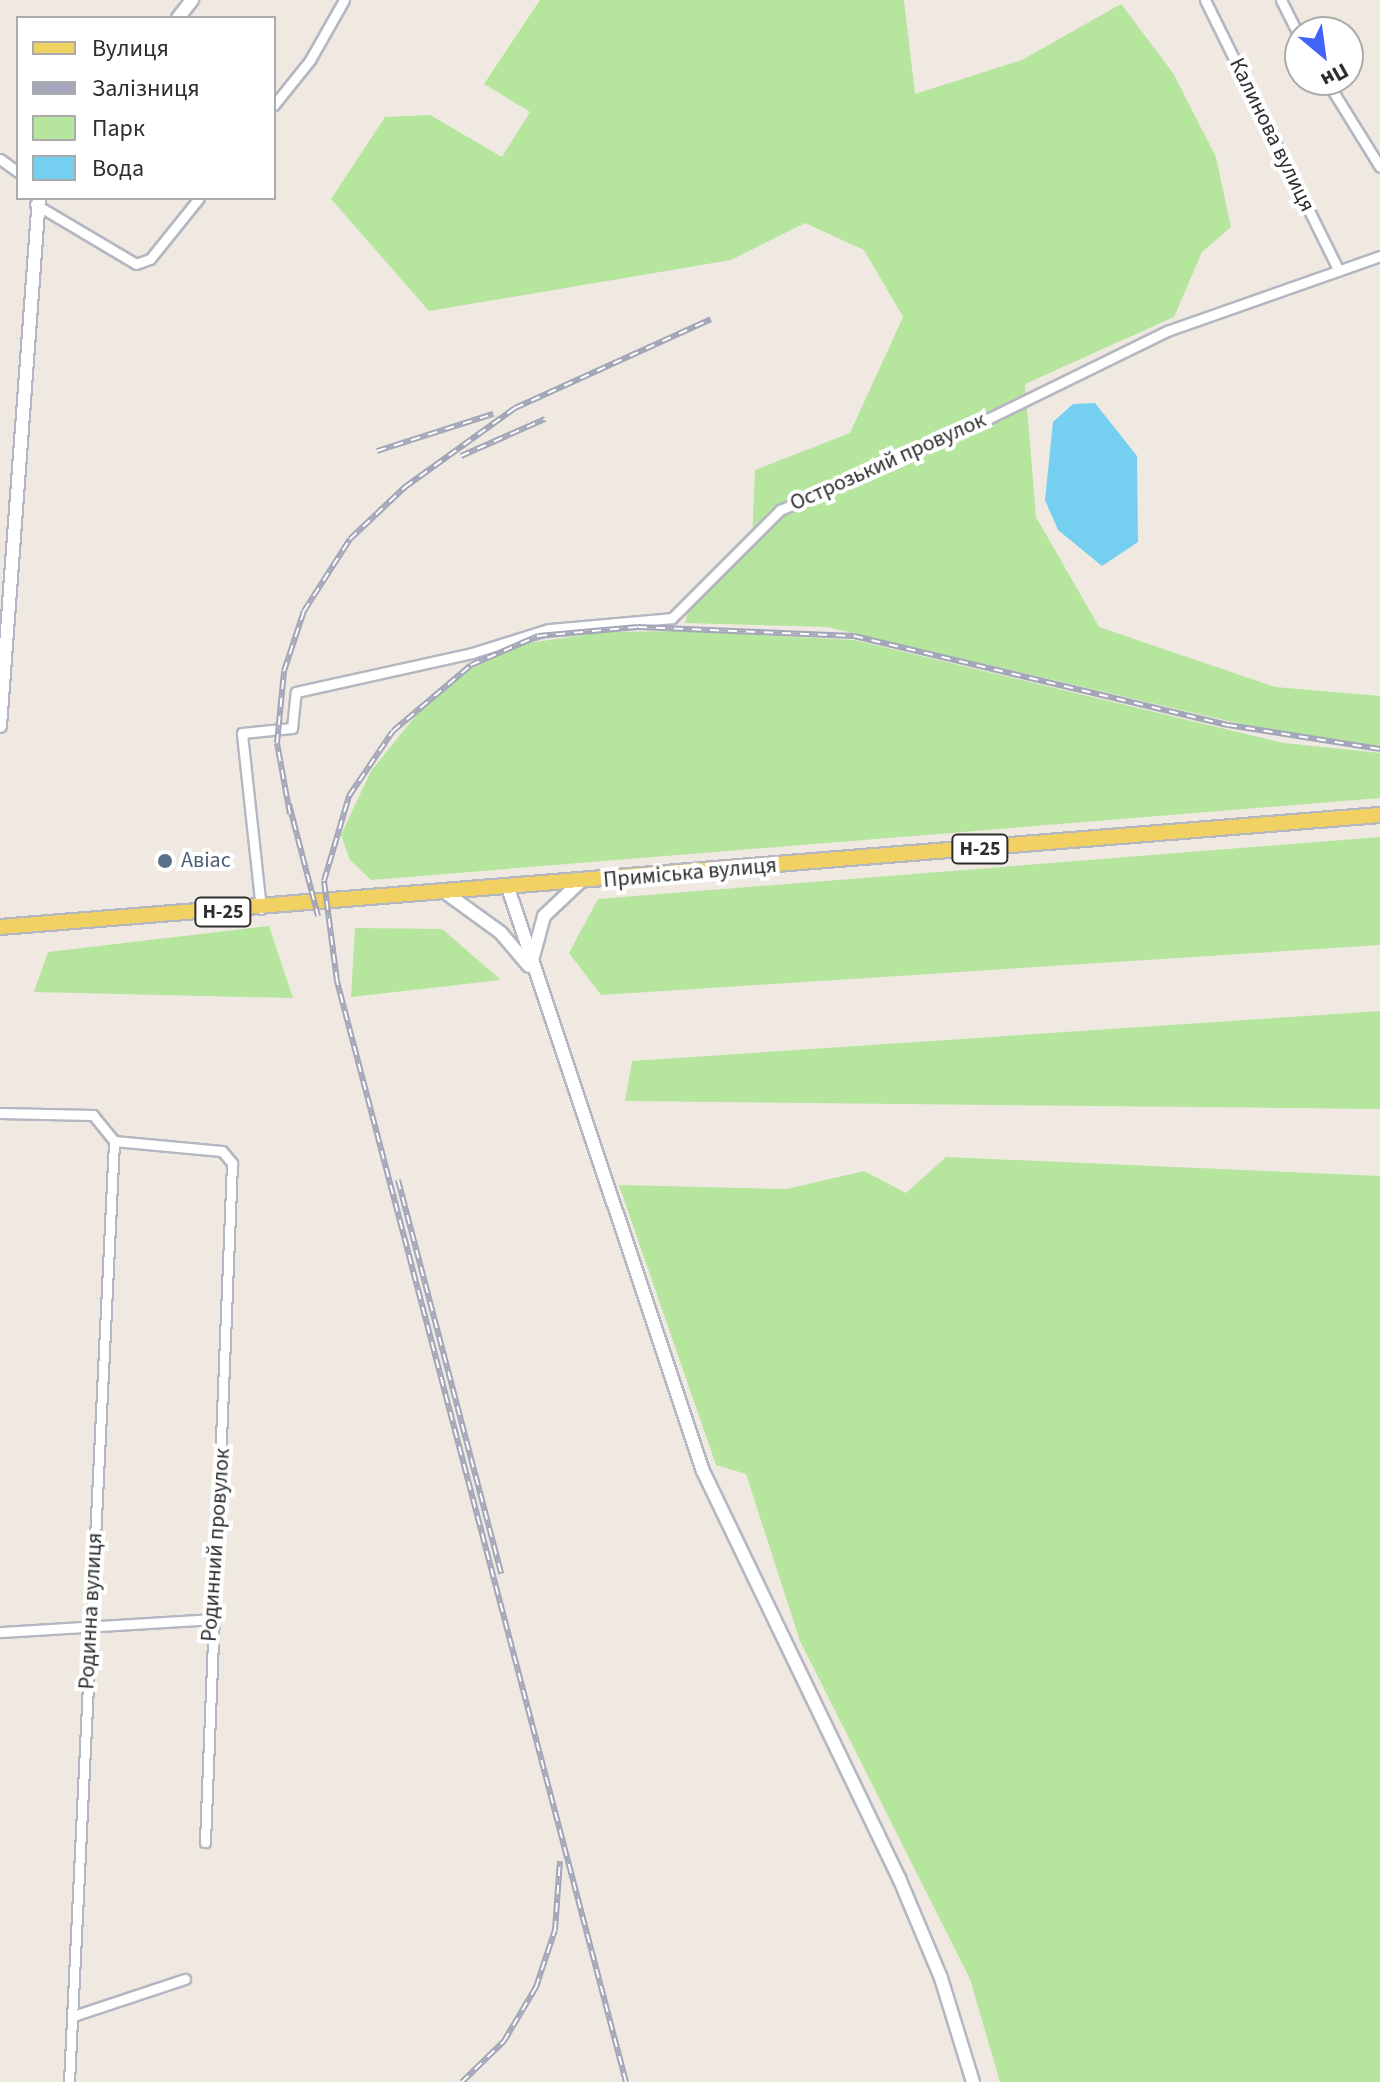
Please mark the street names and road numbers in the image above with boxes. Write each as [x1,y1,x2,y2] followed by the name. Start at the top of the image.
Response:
[1223,54,1321,216] street label: Калинова вулиця
[786,407,990,517] street label: Острозький провулок
[950,833,1010,865] road number: Н-25
[602,852,778,894] street label: Приміська вулиця
[193,896,253,928] road number: Н-25
[196,1447,236,1643] street label: Родинний провулок
[74,1532,108,1690] street label: Родинна вулиця

